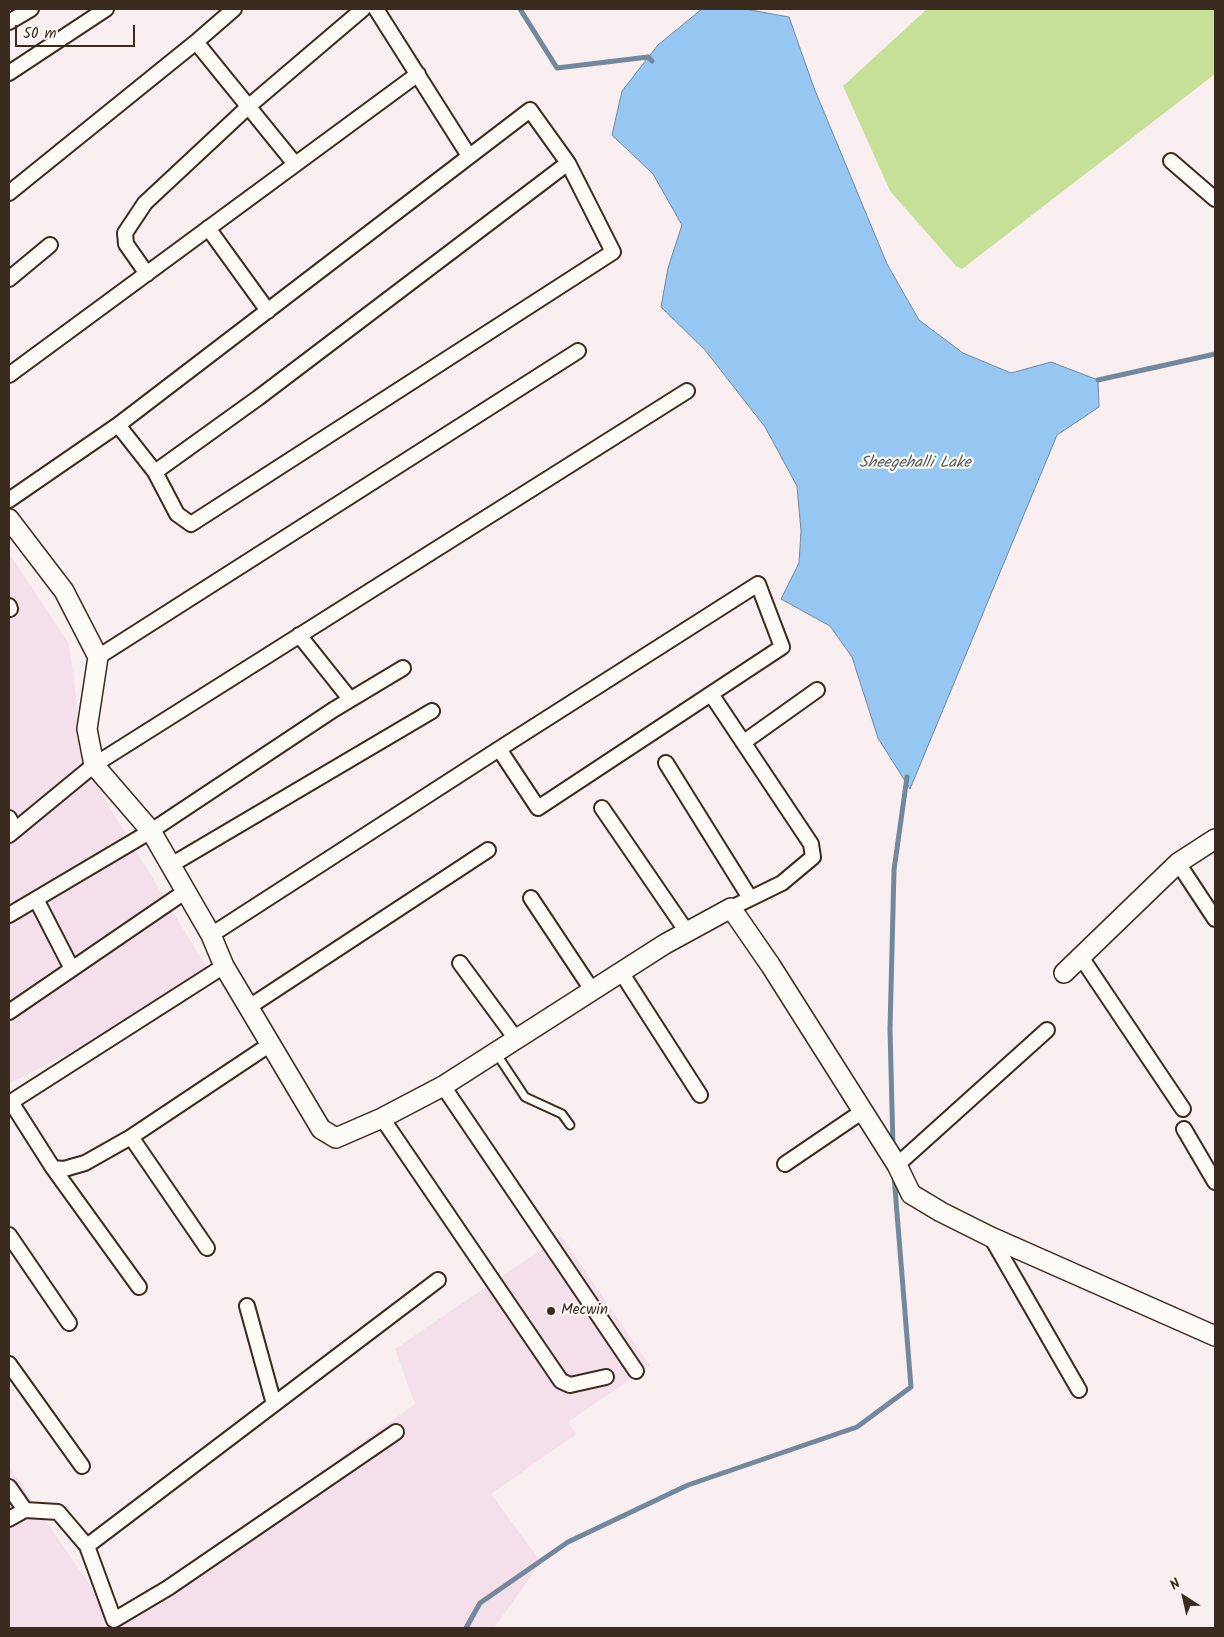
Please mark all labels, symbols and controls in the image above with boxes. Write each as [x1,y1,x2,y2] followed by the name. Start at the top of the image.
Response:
[18,15,138,47] scale bar
[23,22,57,46] text: 50 m
[859,454,971,474] water label: Sheegehalli Lake
[561,1302,608,1320] place label: Mecwin
[545,1305,557,1317] marker: Mecwin
[1159,1572,1209,1622] north arrow
[1165,1573,1185,1596] text: N

